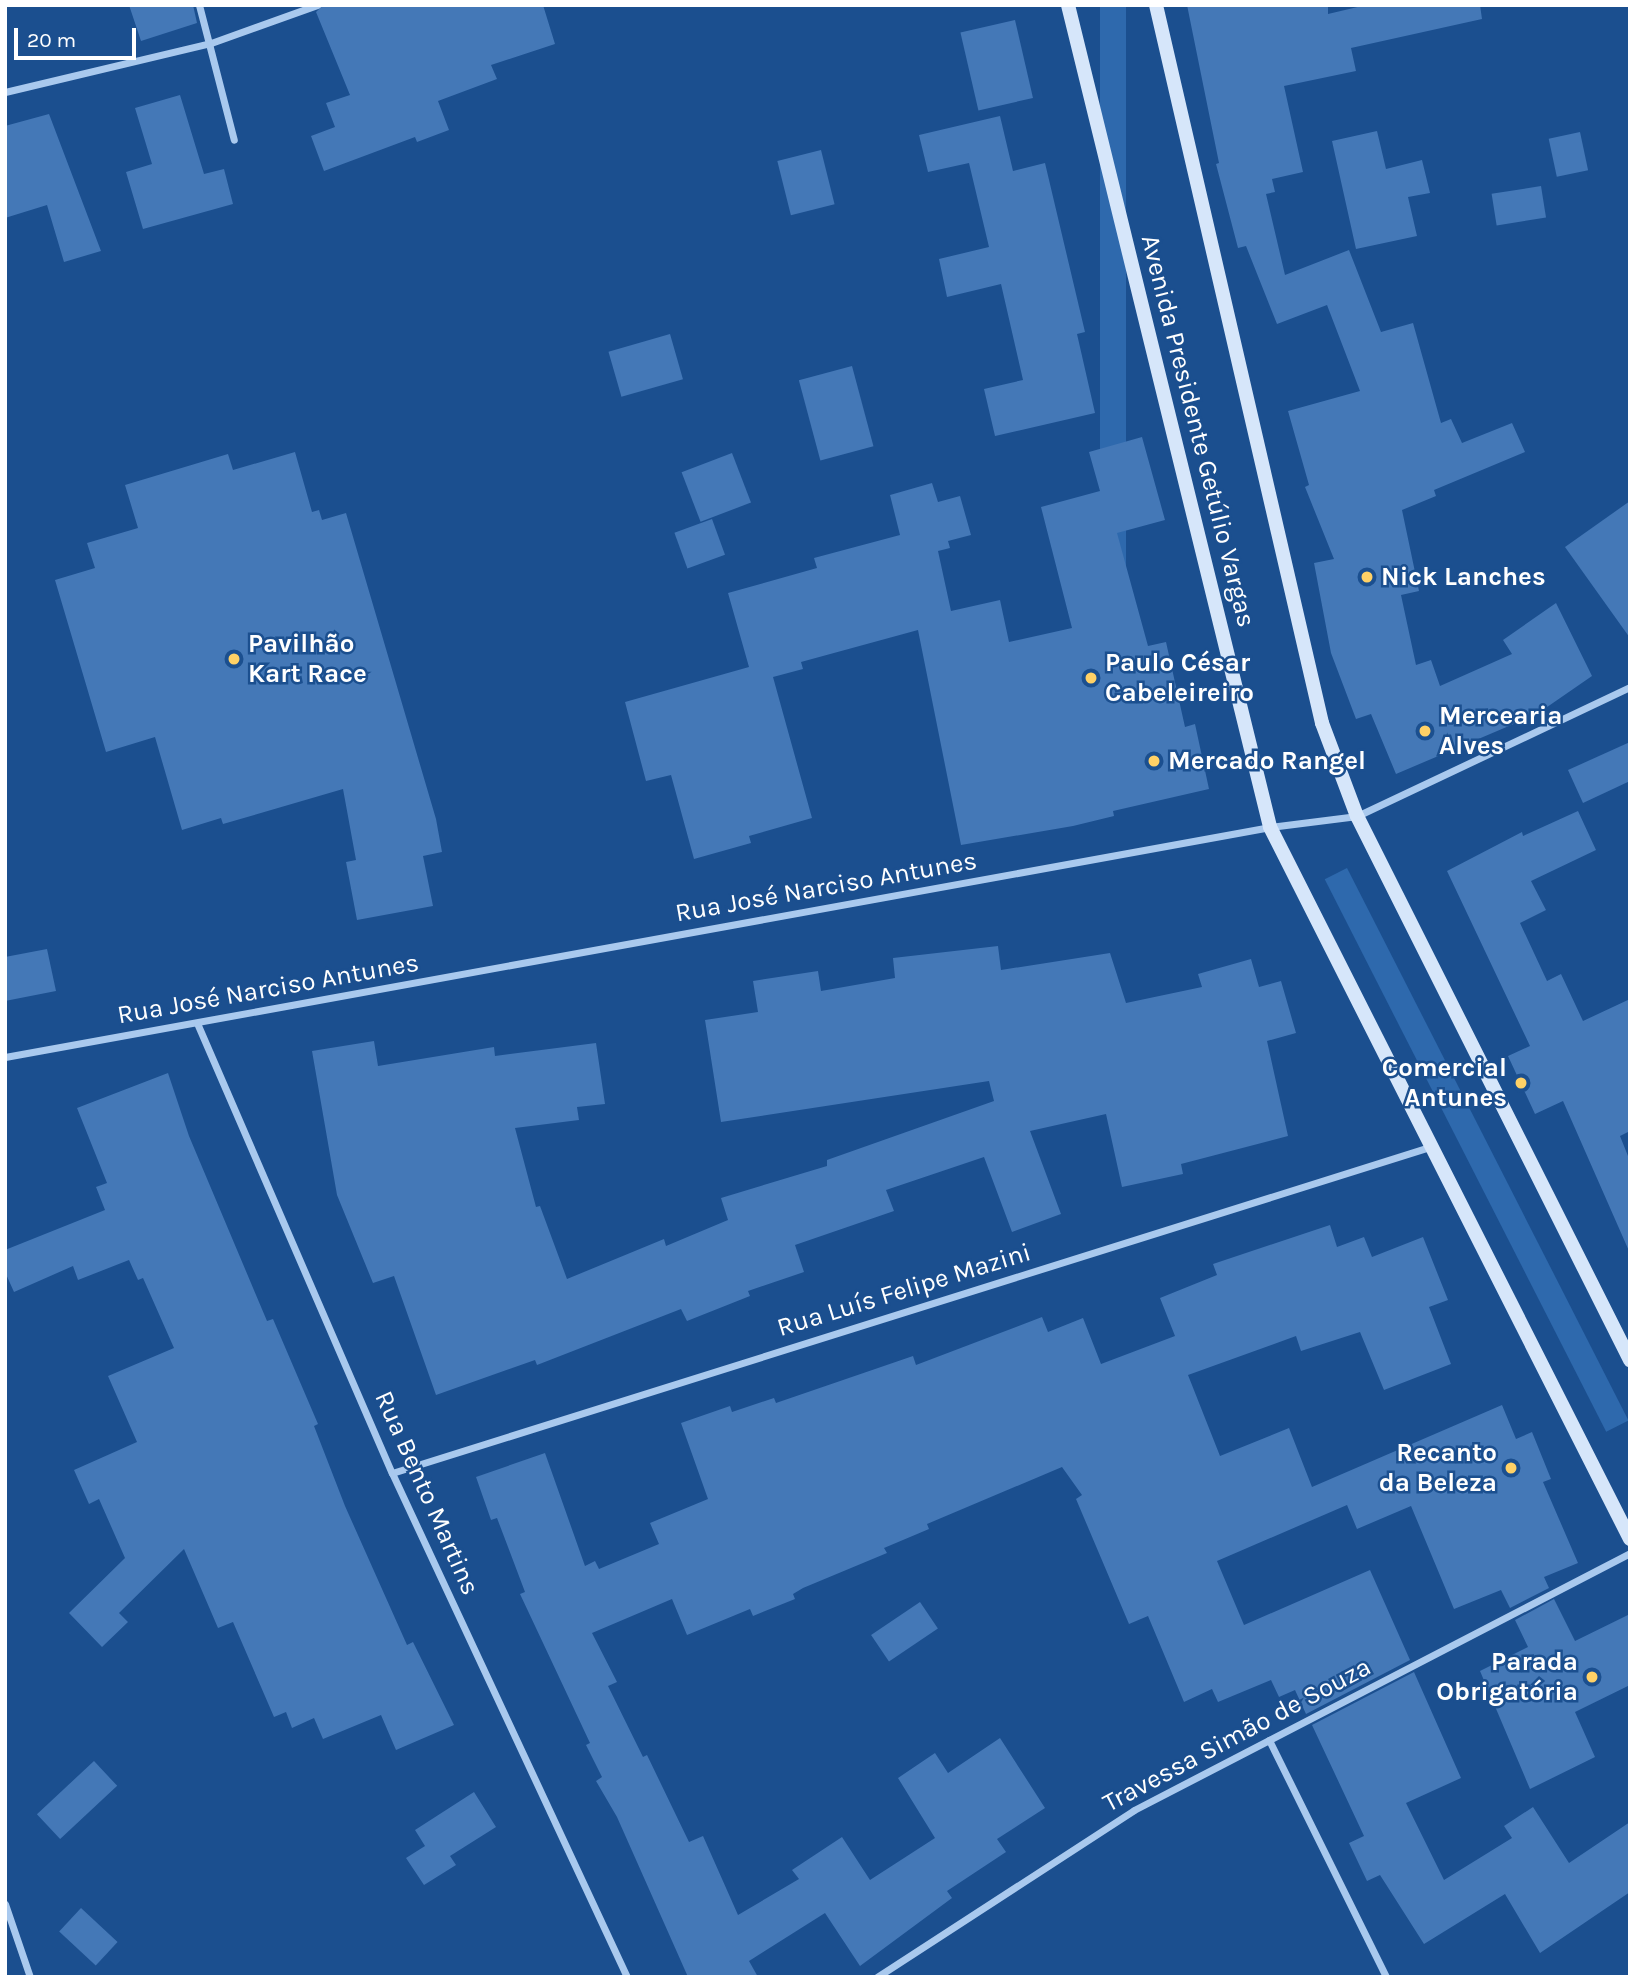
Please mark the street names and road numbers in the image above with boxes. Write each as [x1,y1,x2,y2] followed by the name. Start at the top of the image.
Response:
[1134,232,1262,630] street label: Avenida Presidente Getúlio Vargas
[673,845,979,929] street label: Rua José Narciso Antunes
[115,947,421,1031] street label: Rua José Narciso Antunes
[773,1237,1035,1343] street label: Rua Luís Felipe Mazini
[368,1386,486,1600] street label: Rua Bento Martins
[1098,1651,1376,1819] street label: Travessa Simão de Souza

